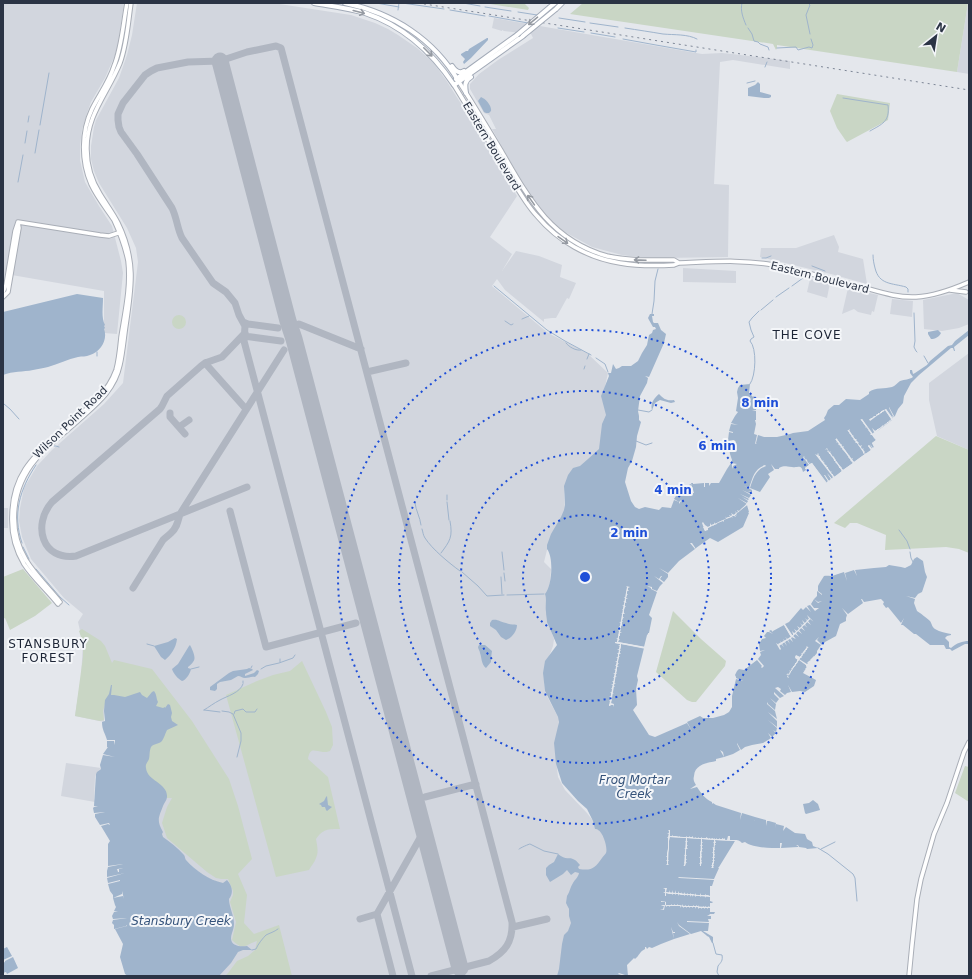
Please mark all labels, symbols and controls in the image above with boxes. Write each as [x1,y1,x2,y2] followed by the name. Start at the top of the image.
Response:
[353,9,366,16] one-way arrow
[916,16,956,56] north arrow
[528,17,539,26] one-way arrow
[934,20,948,36] text: N
[423,47,433,57] one-way arrow
[460,100,523,193] street label: Eastern Boulevard
[527,195,535,206] one-way arrow
[557,236,568,244] one-way arrow
[634,256,647,264] one-way arrow
[769,259,870,296] street label: Eastern Boulevard
[771,328,842,342] district label: THE COVE
[31,384,110,461] street label: Wilson Point Road
[741,396,779,410] text: 8 min
[698,439,736,453] text: 6 min
[654,483,692,497] text: 4 min
[610,526,648,540] text: 2 min
[578,570,592,584] centre of rings
[8,637,88,665] district label: STANSBURY FOREST
[599,773,670,801] water label: Frog Mortar Creek
[131,914,232,928] water label: Stansbury Creek

